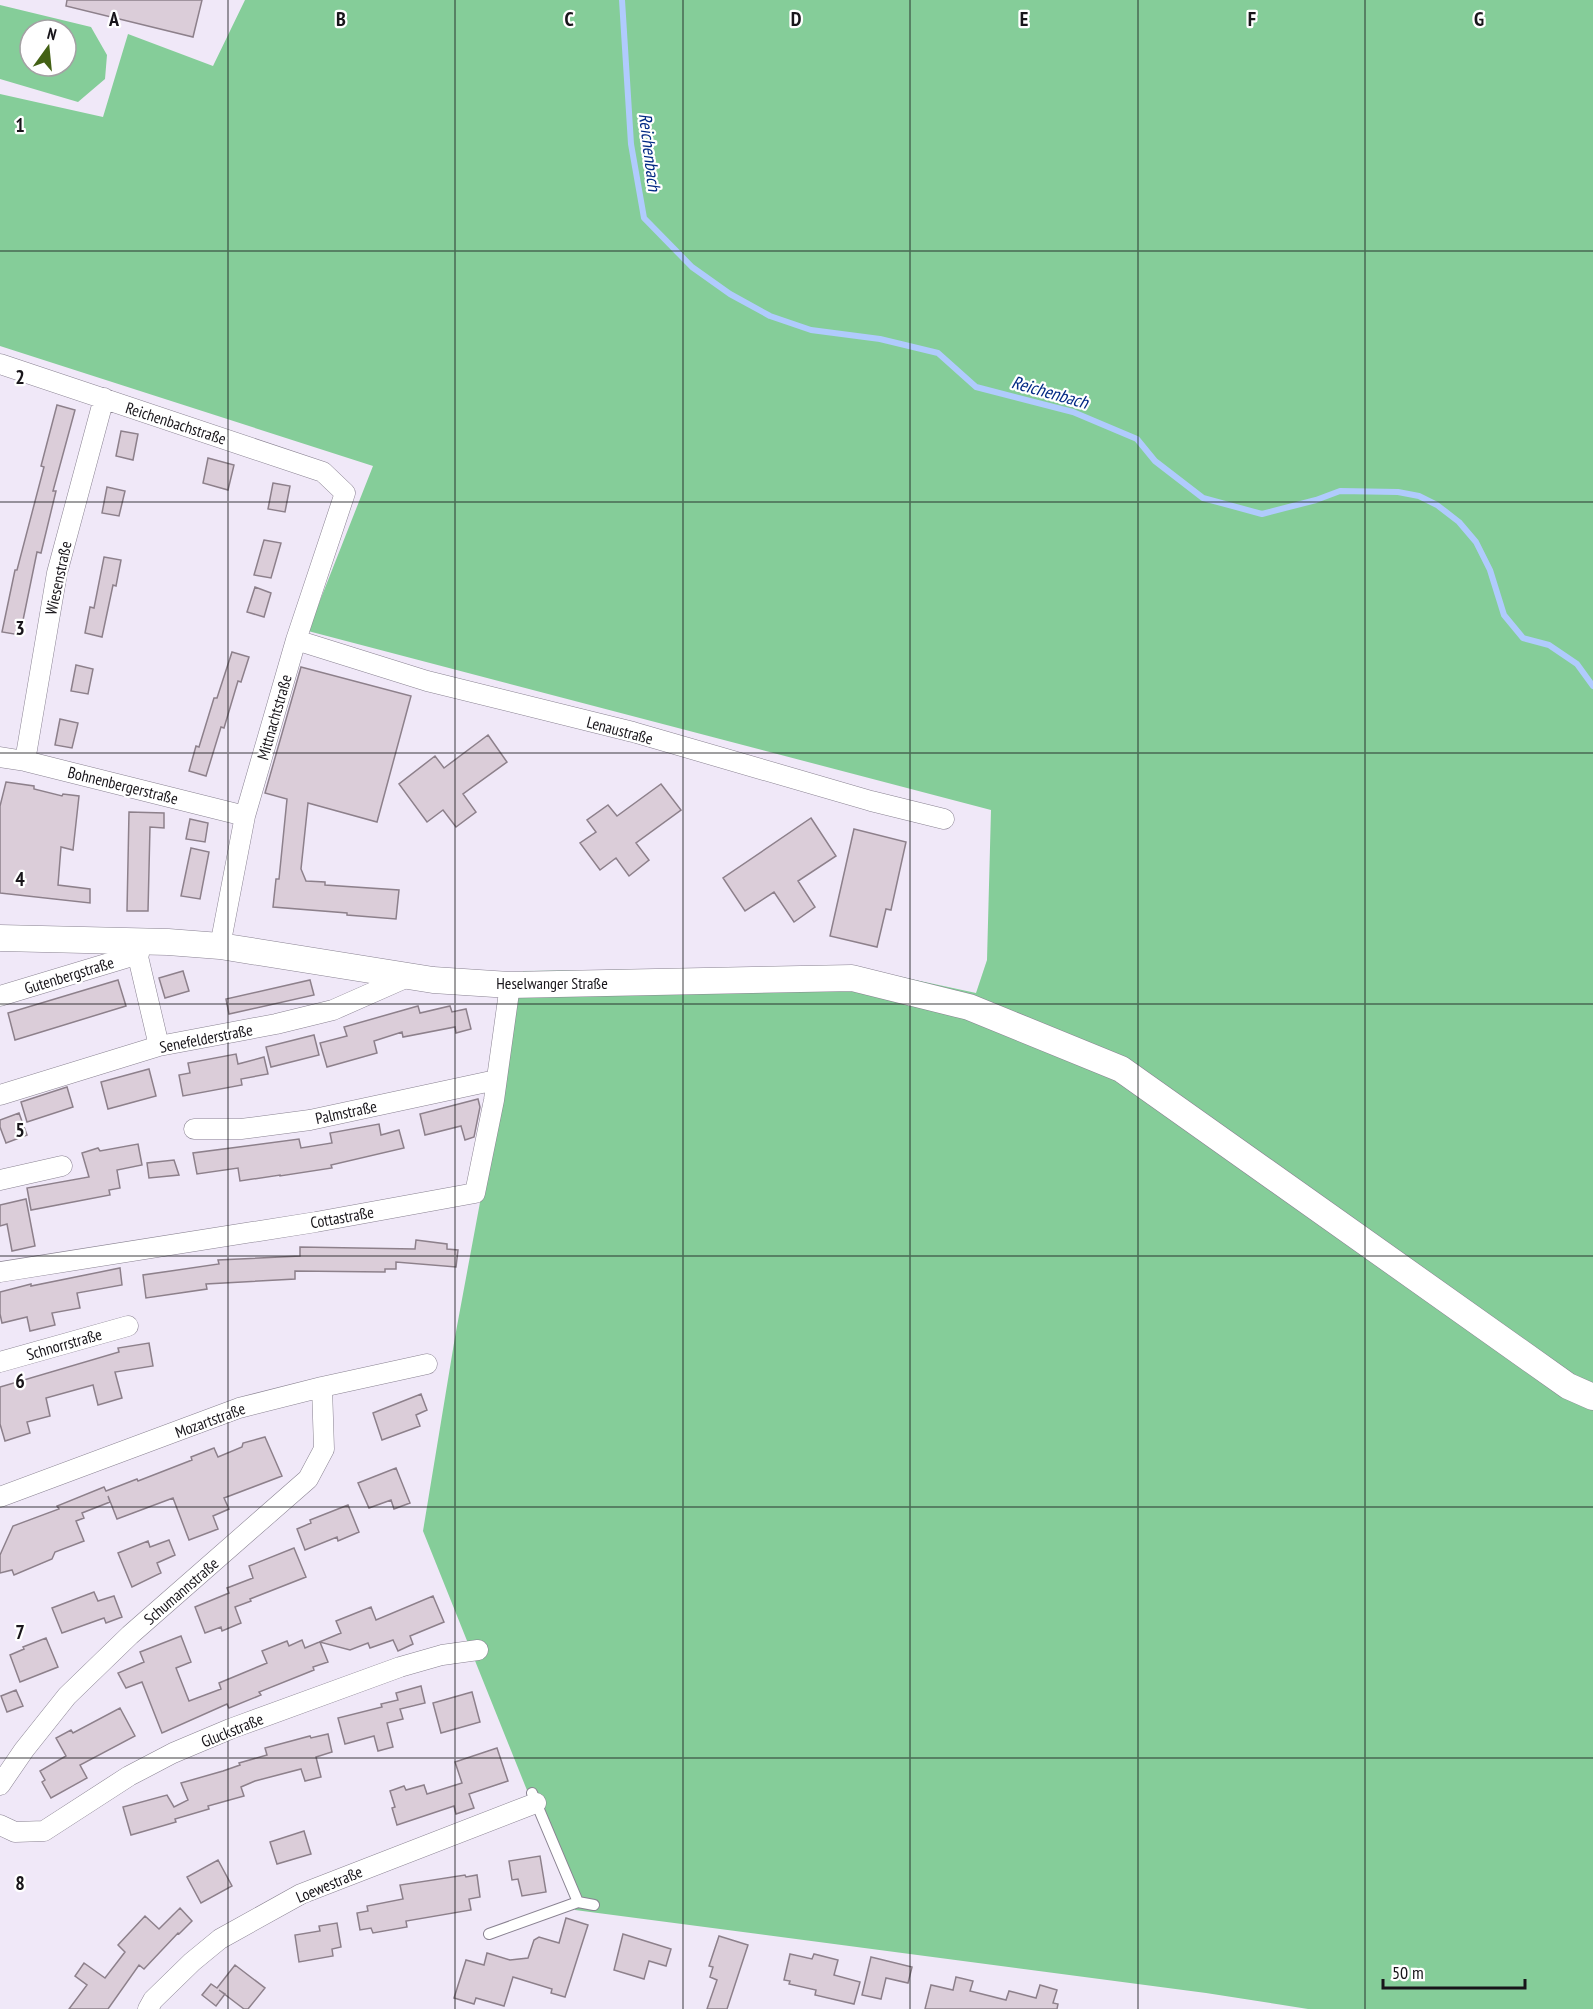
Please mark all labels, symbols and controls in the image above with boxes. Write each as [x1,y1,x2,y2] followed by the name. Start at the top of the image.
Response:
[108,6,120,32] text: A
[336,6,346,32] text: B
[564,6,574,32] text: C
[791,6,802,32] text: D
[1020,6,1028,32] text: E
[1248,6,1256,32] text: F
[1474,6,1484,32] text: G
[18,18,78,78] north arrow
[45,23,59,44] text: N
[15,112,25,138] text: 1
[634,112,666,193] water label: Reichenbach
[15,364,25,390] text: 2
[1009,370,1092,414] water label: Reichenbach
[123,397,229,449] street label: Reichenbachstraße
[40,539,76,617] street label: Wiesenstraße
[15,615,25,641] text: 3
[252,672,296,762] street label: Mittnachtstraße
[585,712,655,748] street label: Lenaustraße
[66,762,180,808] street label: Bohnenbergerstraße
[15,866,25,892] text: 4
[22,952,116,998] street label: Gutenbergstraße
[496,973,608,993] street label: Heselwanger Straße
[158,1019,254,1057] street label: Senefelderstraße
[313,1096,379,1128] street label: Palmstraße
[15,1117,25,1143] text: 5
[309,1202,375,1232] street label: Cottastraße
[24,1324,104,1364] street label: Schnorrstraße
[15,1368,25,1394] text: 6
[172,1398,248,1442] street label: Mozartstraße
[140,1553,222,1629] street label: Schumannstraße
[15,1619,25,1645] text: 7
[198,1708,266,1752] street label: Gluckstraße
[293,1861,365,1907] street label: Loewestraße
[15,1870,25,1896] text: 8
[1383,1952,1526,1990] scale bar
[1392,1961,1424,1984] text: 50 m

